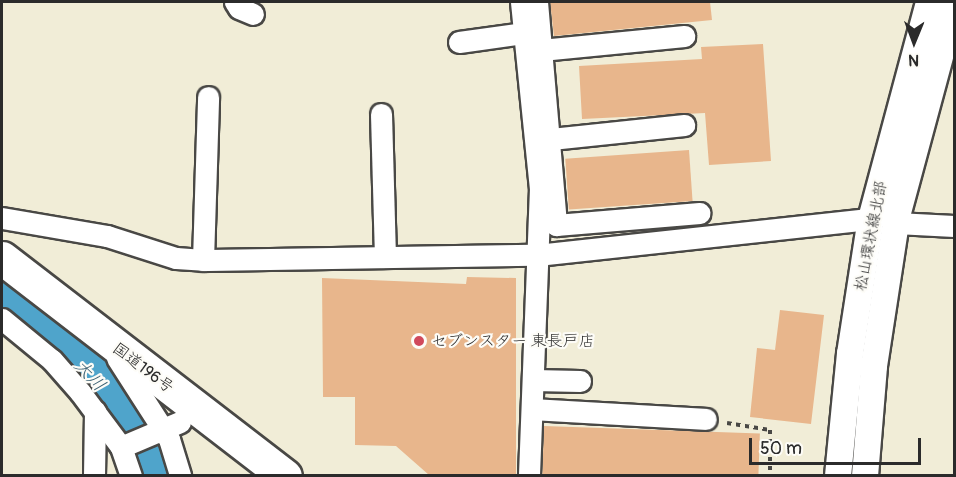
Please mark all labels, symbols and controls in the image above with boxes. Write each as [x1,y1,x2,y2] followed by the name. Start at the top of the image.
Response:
[884,12,944,72] north arrow
[908,50,919,70] text: N
[851,179,891,293] street label: 松山環状線北部
[431,331,594,351] place label: セブンスター 東長戸店
[412,334,426,348] marker: セブンスター 東長戸店
[109,339,177,397] street label: 国道196号
[69,356,109,396] water label: 大川
[752,426,924,464] scale bar
[760,437,802,460] text: 50 m

